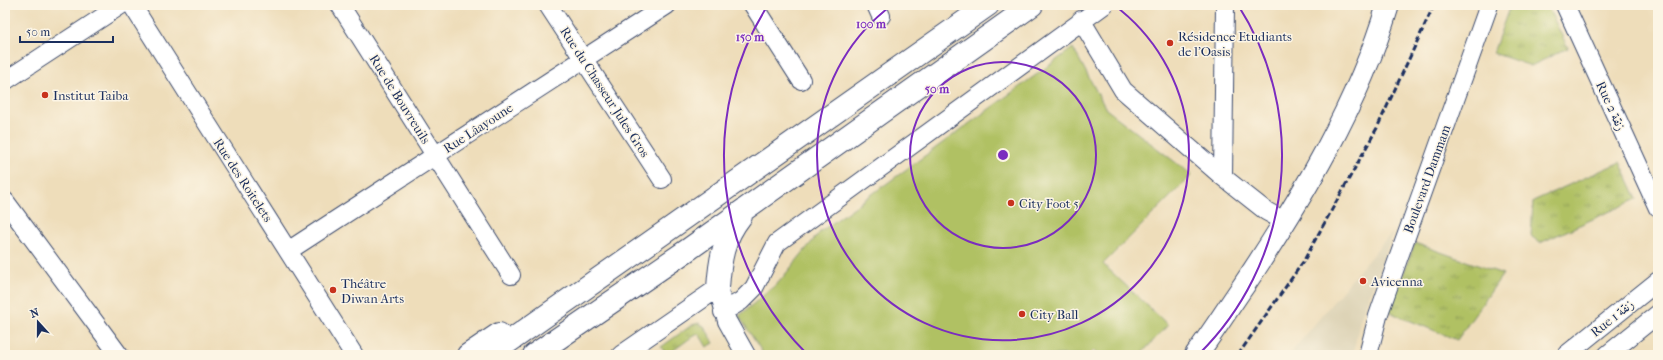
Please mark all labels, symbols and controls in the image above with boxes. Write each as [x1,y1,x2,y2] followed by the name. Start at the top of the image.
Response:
[856,17,887,31] text: 100 m
[20,18,113,44] scale bar
[557,24,653,160] street label: Rue du Chasseur Jules Gros
[26,25,50,39] text: 50 m
[1178,29,1292,59] place label: Résidence Etudiants de l'Oasis
[736,30,765,44] text: 150 m
[1165,38,1175,48] marker: Résidence Etudiants de l'Oasis
[367,52,434,146] street label: Rue de Bouvreuils
[1592,79,1629,133] street label: Rue 2 زنقة
[925,82,950,96] text: 50 m
[53,88,129,103] place label: Institut Taiba
[40,90,50,100] marker: Institut Taiba
[440,100,516,156] street label: Rue Lâayoune
[1400,123,1454,235] street label: Boulevard Dammam
[210,135,276,225] street label: Rue des Roitelets
[996,148,1010,162] centre of rings
[1019,196,1079,211] place label: City Foot 5
[1006,198,1016,208] marker: City Foot 5
[1370,274,1424,289] place label: Avicenna
[341,276,404,306] place label: Théâtre Diwan Arts
[1358,276,1368,286] marker: Avicenna
[328,285,338,295] marker: Théâtre Diwan Arts
[1588,296,1637,341] street label: Rue 1 زنقة
[18,302,58,342] north arrow
[28,305,41,321] text: N
[1030,307,1079,322] place label: City Ball
[1017,309,1027,319] marker: City Ball

